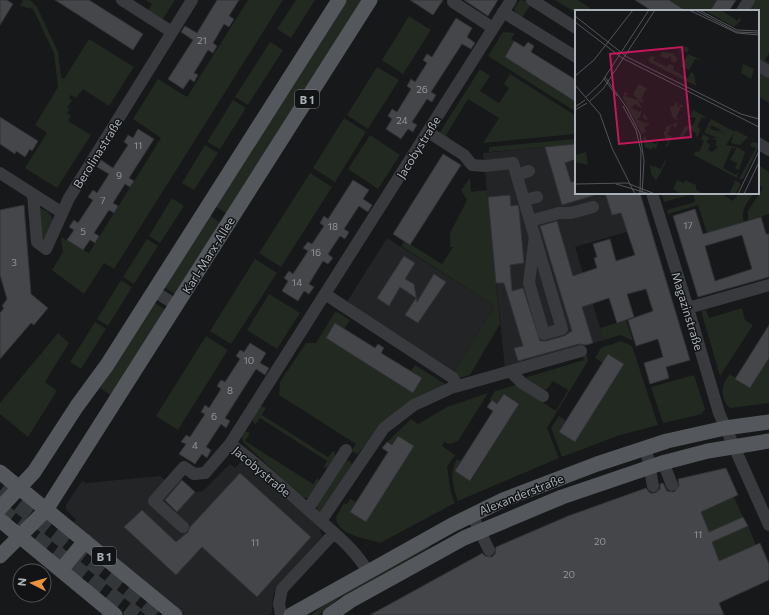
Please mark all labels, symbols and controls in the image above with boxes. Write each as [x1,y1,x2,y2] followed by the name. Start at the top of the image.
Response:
[575,10,759,194] inset map
[197,34,207,46] house number: 21
[416,83,428,95] house number: 26
[295,90,319,108] road number: B 1
[393,113,444,181] street label: Jacobystraße
[396,114,408,126] house number: 24
[70,115,124,191] street label: Berolinastraße
[134,139,142,151] house number: 11
[116,169,122,181] house number: 9
[100,194,106,206] house number: 7
[179,214,237,296] street label: Karl-Marx-Allee
[683,219,693,231] house number: 17
[328,220,338,232] house number: 18
[80,225,86,237] house number: 5
[311,246,321,258] house number: 16
[11,256,17,268] house number: 3
[669,270,707,352] street label: Magazinstraße
[292,276,302,288] house number: 14
[244,354,254,366] house number: 10
[227,384,233,396] house number: 8
[211,410,217,422] house number: 6
[192,439,198,451] house number: 4
[230,443,294,500] street label: Jacobystraße
[477,471,565,517] street label: Alexanderstraße
[694,528,702,540] house number: 11
[594,535,606,547] house number: 20
[251,536,259,548] house number: 11
[92,547,116,565] road number: B 1
[12,563,52,603] north arrow
[563,568,575,580] house number: 20
[15,577,28,587] text: N

